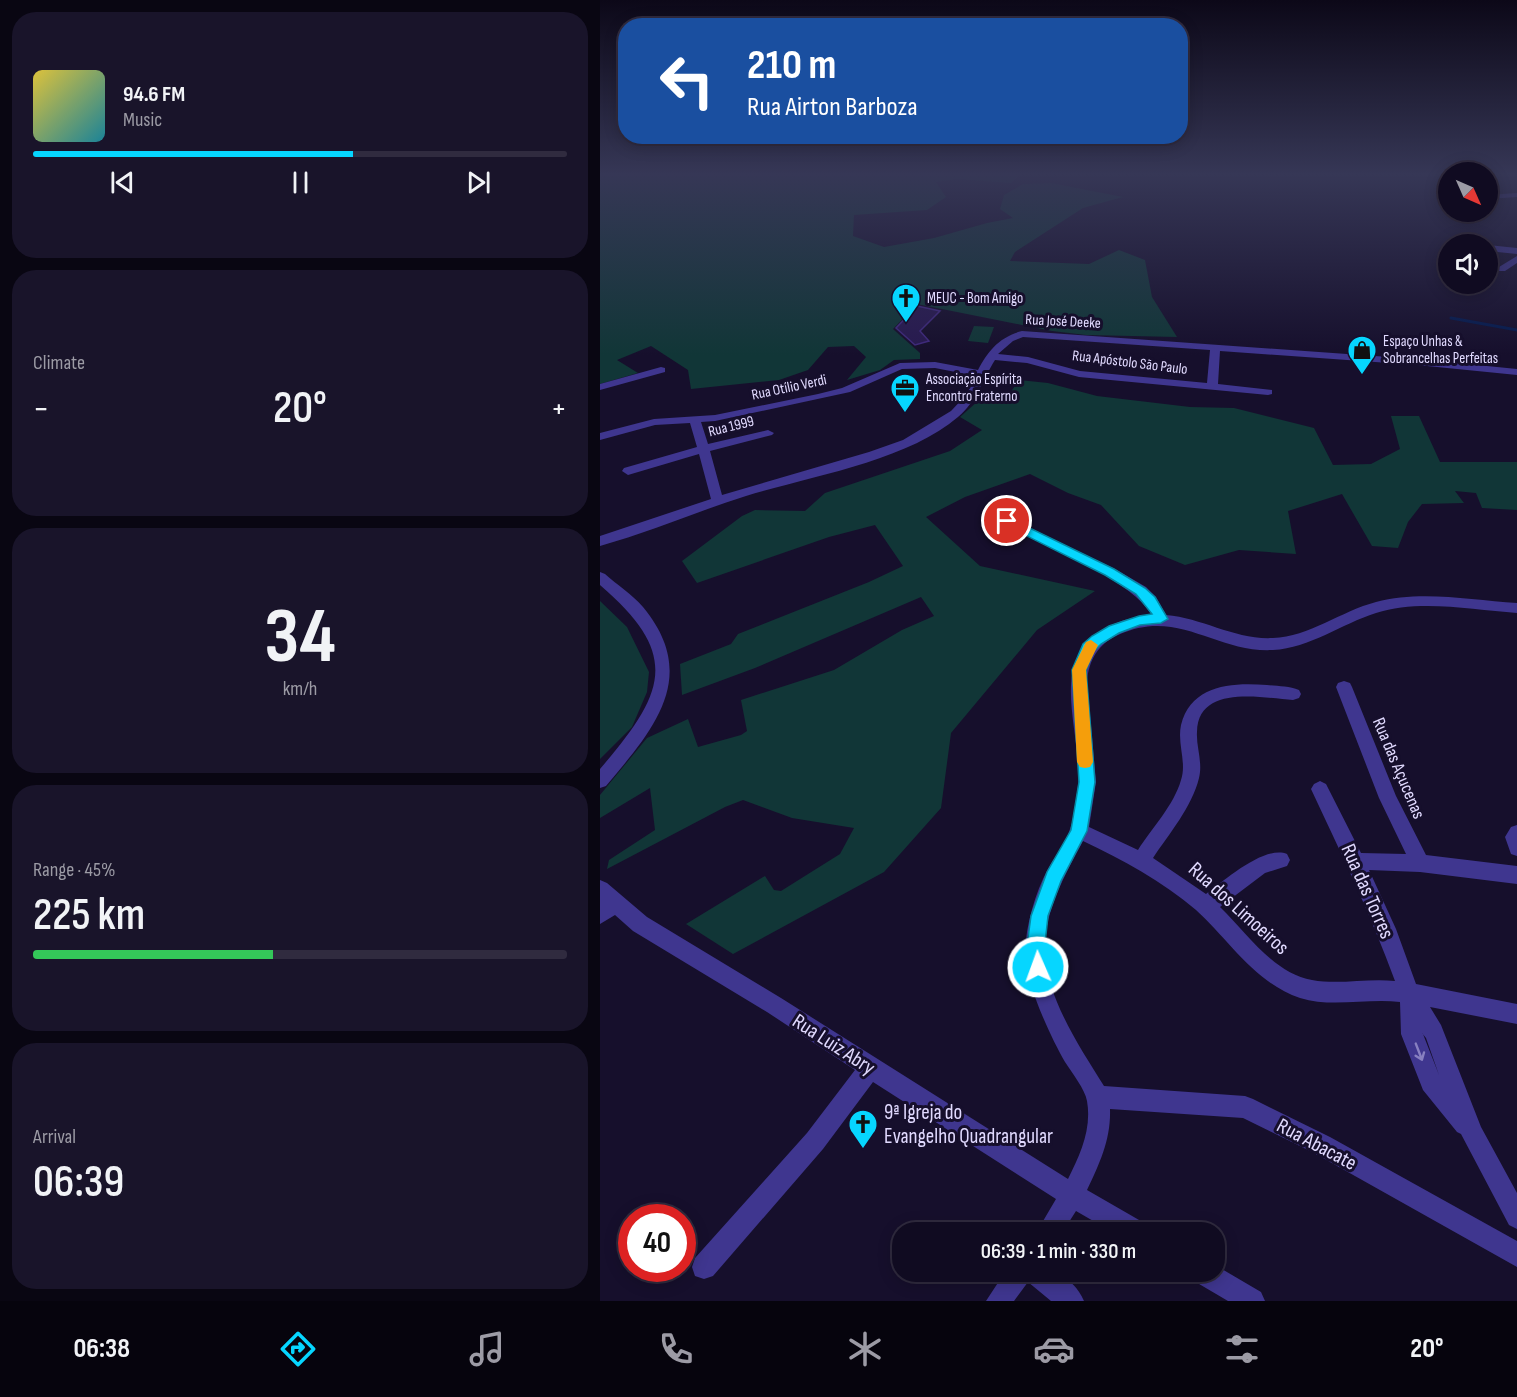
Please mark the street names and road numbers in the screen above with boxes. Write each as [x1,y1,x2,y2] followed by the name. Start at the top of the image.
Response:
[1025,310,1101,333] street label: Rua José Deeke
[1071,346,1189,379] street label: Rua Apóstolo São Paulo
[750,370,828,405] street label: Rua Otílio Verdi
[706,412,756,441] street label: Rua 1999
[1368,715,1429,822] street label: Rua das Açucenas
[1336,840,1400,943] street label: Rua das Torres
[1183,857,1294,960] street label: Rua dos Limoeiros
[788,1008,880,1080] street label: Rua Luiz Abry
[1273,1113,1361,1176] street label: Rua Abacate

